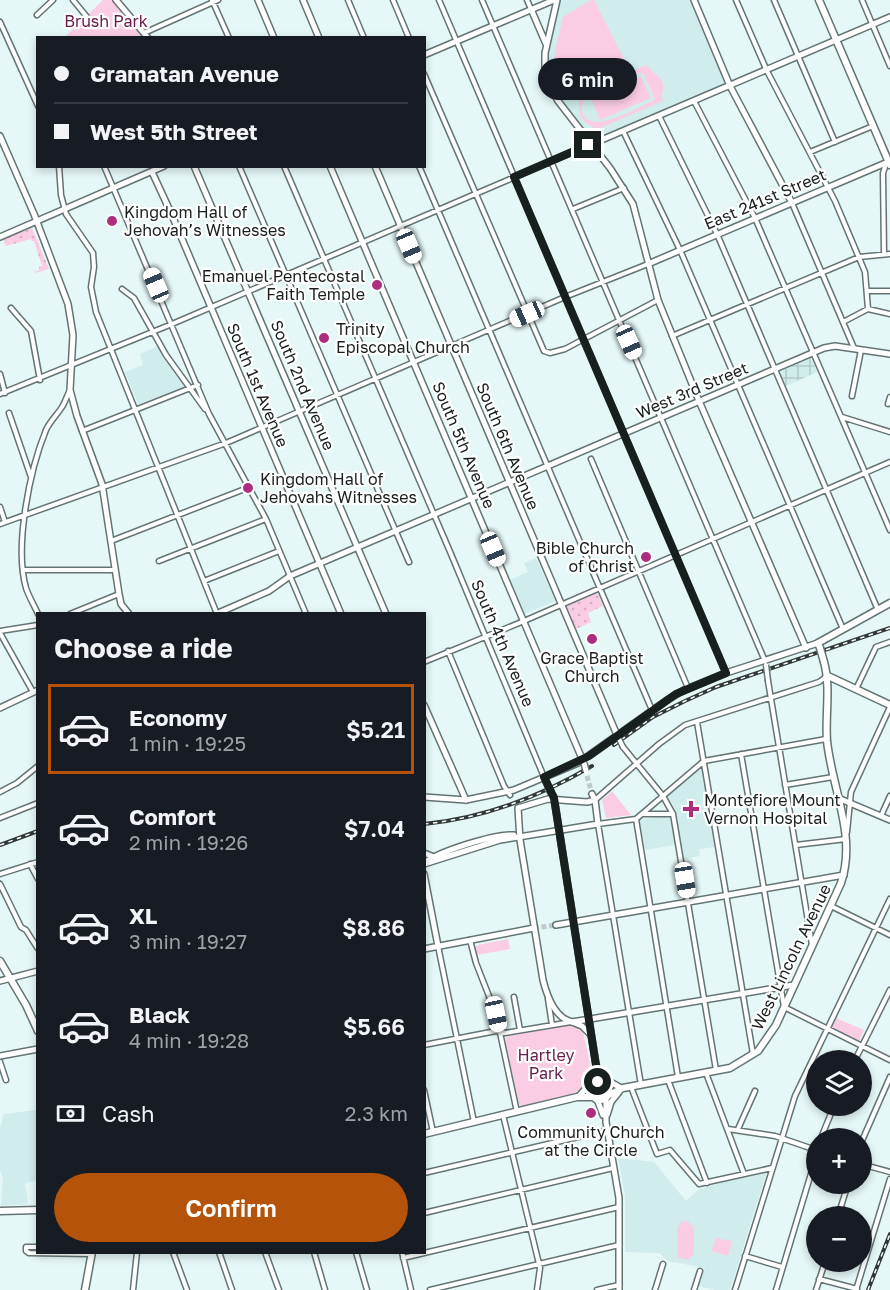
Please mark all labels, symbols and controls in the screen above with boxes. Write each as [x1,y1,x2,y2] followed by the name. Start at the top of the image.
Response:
[64,11,148,31] park label: Brush Park
[538,58,638,100] callout: 6 min
[90,60,279,87] text: Gramatan Avenue
[561,67,614,91] text: 6 min
[90,118,258,145] text: West 5th Street
[574,131,601,158] route end
[701,164,829,234] street label: East 241st Street
[124,202,286,240] place label: Kingdom Hall of Jehovah’s Witnesses
[105,214,119,228] marker: Kingdom Hall of Jehovah’s Witnesses
[394,226,424,266] car
[141,265,171,305] car
[202,266,365,304] place label: Emanuel Pentecostal Faith Temple
[370,278,384,292] marker: Emanuel Pentecostal Faith Temple
[507,298,547,330] car
[267,317,339,453] street label: South 2nd Avenue
[336,319,470,357] place label: Trinity Episcopal Church
[223,320,293,450] street label: South 1st Avenue
[613,322,645,362] car
[317,331,331,345] marker: Trinity Episcopal Church
[633,357,751,423] street label: West 3rd Street
[428,379,500,511] street label: South 5th Avenue
[472,379,544,513] street label: South 6th Avenue
[260,469,417,507] place label: Kingdom Hall of Jehovahs Witnesses
[241,481,255,495] marker: Kingdom Hall of Jehovahs Witnesses
[478,529,508,569] car
[536,538,634,576] place label: Bible Church of Christ
[639,550,653,564] marker: Bible Church of Christ
[467,576,539,710] street label: South 4th Avenue
[54,632,233,664] text: Choose a ride
[585,632,599,646] marker: Grace Baptist Church
[540,648,644,686] place label: Grace Baptist Church
[57,702,111,756] icon: car
[129,704,227,731] text: Economy
[346,716,405,743] text: $5.21
[129,731,246,755] text: 1 min · 19:25
[704,790,841,828] place label: Montefiore Mount Vernon Hospital
[682,800,700,818] marker: Montefiore Mount Vernon Hospital
[57,801,111,855] icon: car
[129,803,216,830] text: Comfort
[344,815,405,842] text: $7.04
[129,830,248,854] text: 2 min · 19:26
[673,861,697,899] car
[747,881,835,1033] street label: West Lincoln Avenue
[57,900,111,954] icon: car
[129,902,157,929] text: XL
[342,914,405,941] text: $8.86
[129,929,247,953] text: 3 min · 19:27
[483,995,509,1033] car
[57,999,111,1053] icon: car
[129,1001,190,1028] text: Black
[343,1013,405,1040] text: $5.66
[129,1028,249,1052] text: 4 min · 19:28
[517,1045,575,1083] park label: Hartley Park
[806,1050,872,1272] map controls
[806,1050,872,1116] button: layers
[584,1068,611,1095] route start
[54,1097,87,1130] icon: cash
[102,1100,155,1127] text: Cash
[345,1101,408,1125] text: 2.3 km
[584,1106,598,1120] marker: Community Church at the Circle
[517,1122,665,1160] place label: Community Church at the Circle
[806,1128,872,1194] button: +
[54,1173,408,1242] button: Confirm
[806,1206,872,1272] button: −

